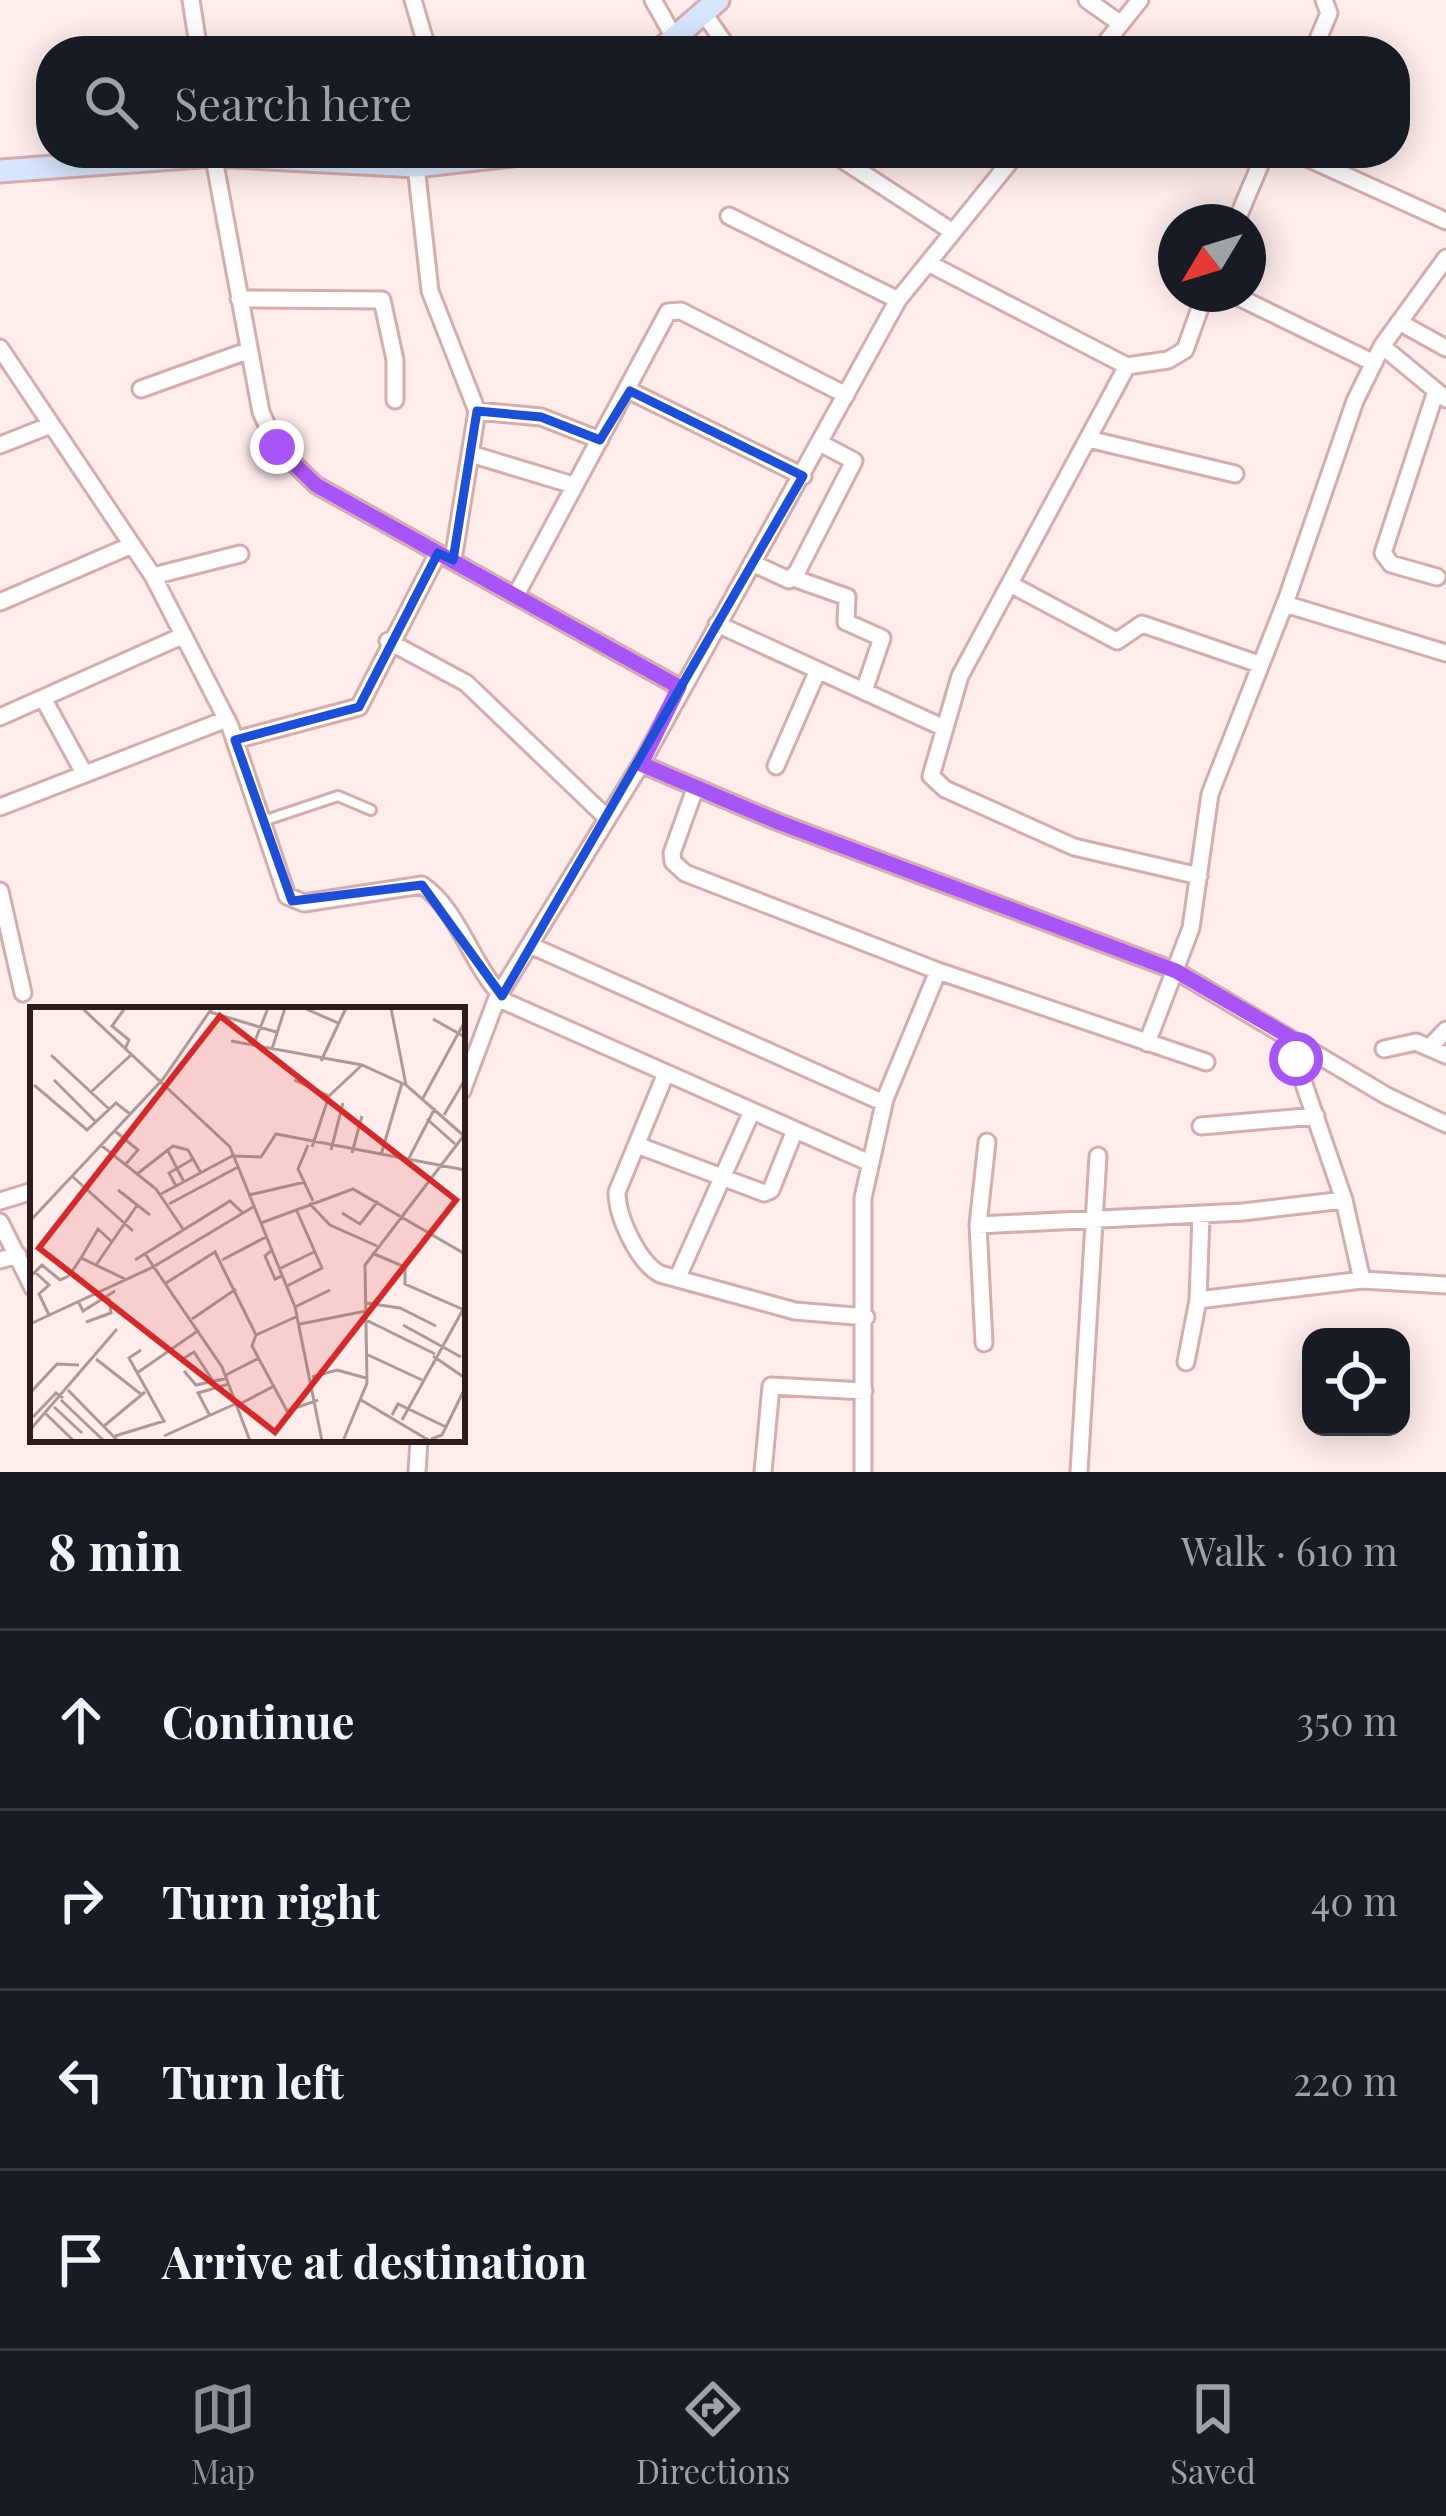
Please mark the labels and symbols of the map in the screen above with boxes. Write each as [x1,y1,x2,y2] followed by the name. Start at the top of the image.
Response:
[1158,204,1266,312] north arrow
[250,420,304,474] route end
[30,1007,465,1442] inset map
[1269,1032,1323,1086] route start

